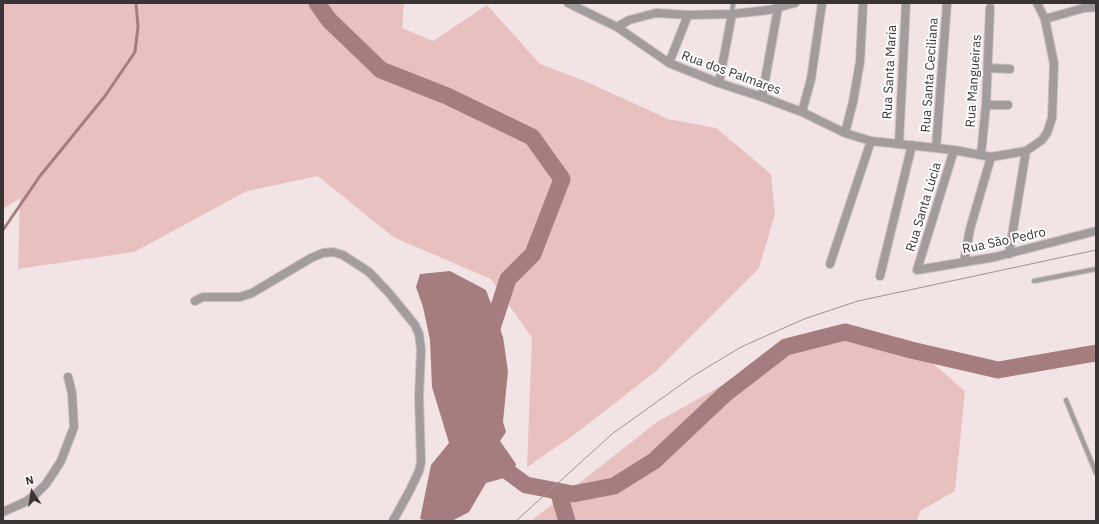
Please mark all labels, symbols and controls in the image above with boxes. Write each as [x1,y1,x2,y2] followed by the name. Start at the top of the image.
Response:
[918,17,942,133] street label: Rua Santa Ceciliana
[880,24,900,120] street label: Rua Santa Maria
[963,34,985,128] street label: Rua Mangueiras
[679,48,783,98] street label: Rua dos Palmares
[903,160,945,254] street label: Rua Santa Lúcia
[961,225,1047,257] street label: Rua São Pedro
[12,472,52,512] north arrow
[24,473,35,488] text: N

